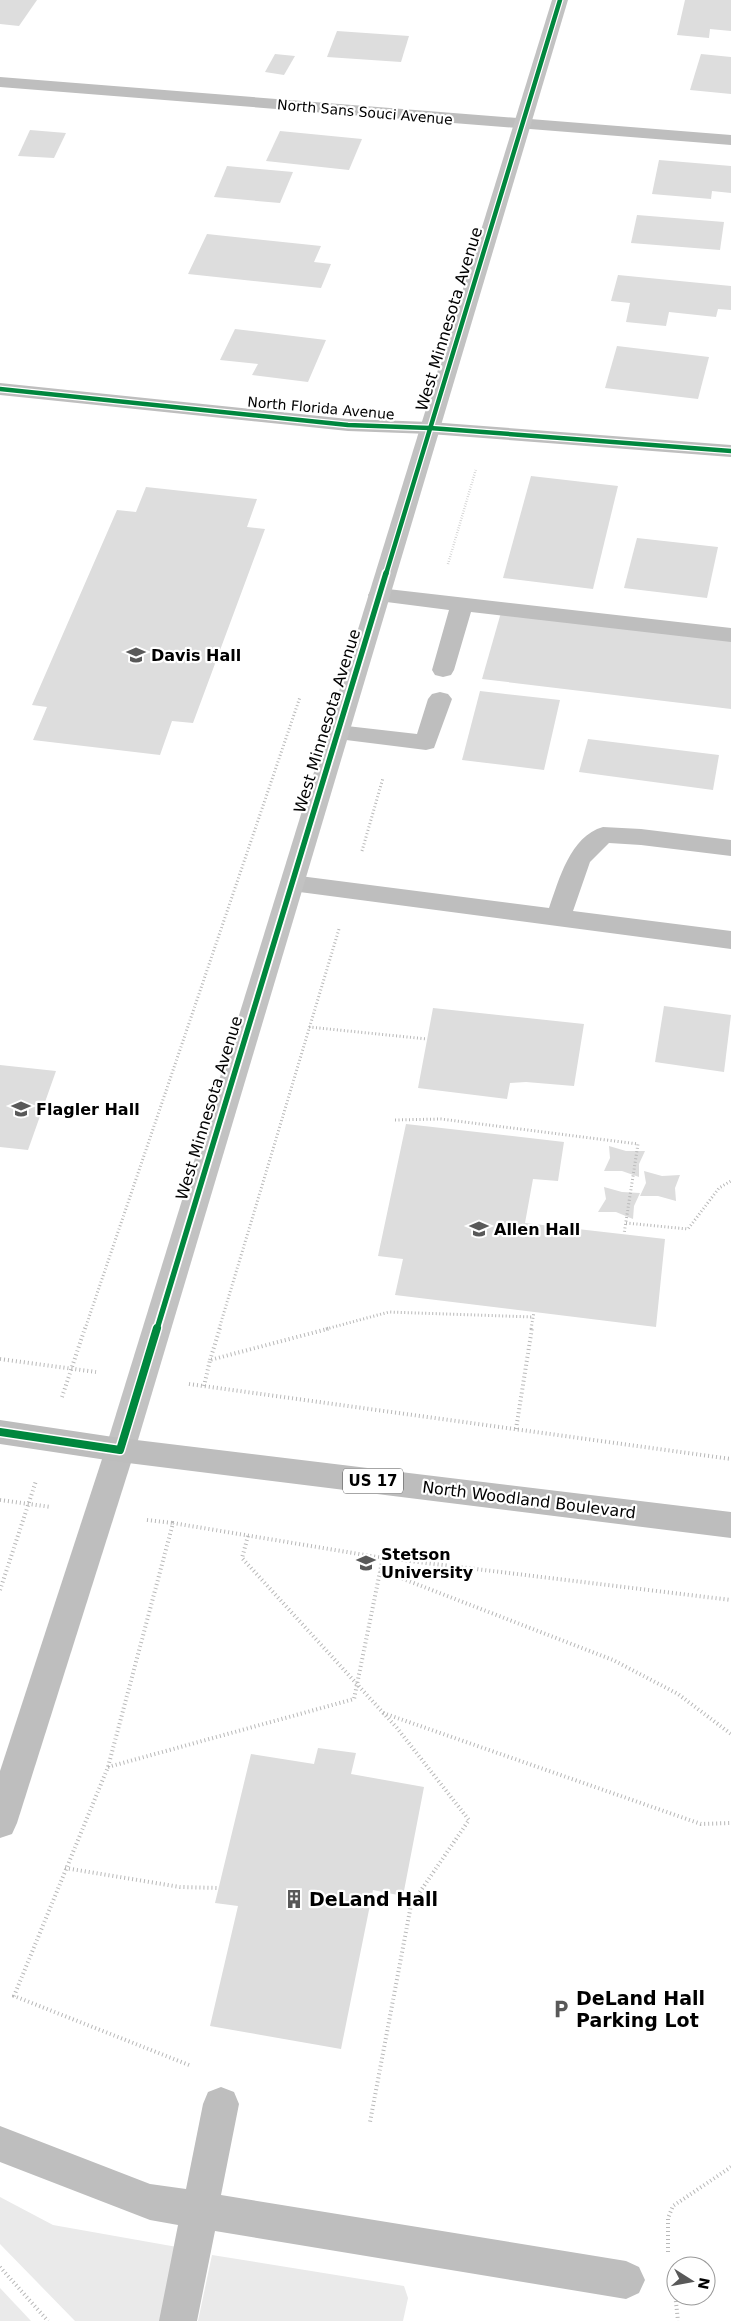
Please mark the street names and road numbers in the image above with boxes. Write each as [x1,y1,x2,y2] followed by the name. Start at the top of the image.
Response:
[277,96,453,128] street label: North Sans Souci Avenue
[412,225,486,413] street label: West Minnesota Avenue
[247,394,395,422] street label: North Florida Avenue
[290,627,364,815] street label: West Minnesota Avenue
[172,1014,246,1202] street label: West Minnesota Avenue
[343,1468,403,1494] road number: US 17
[421,1477,637,1523] street label: North Woodland Boulevard

